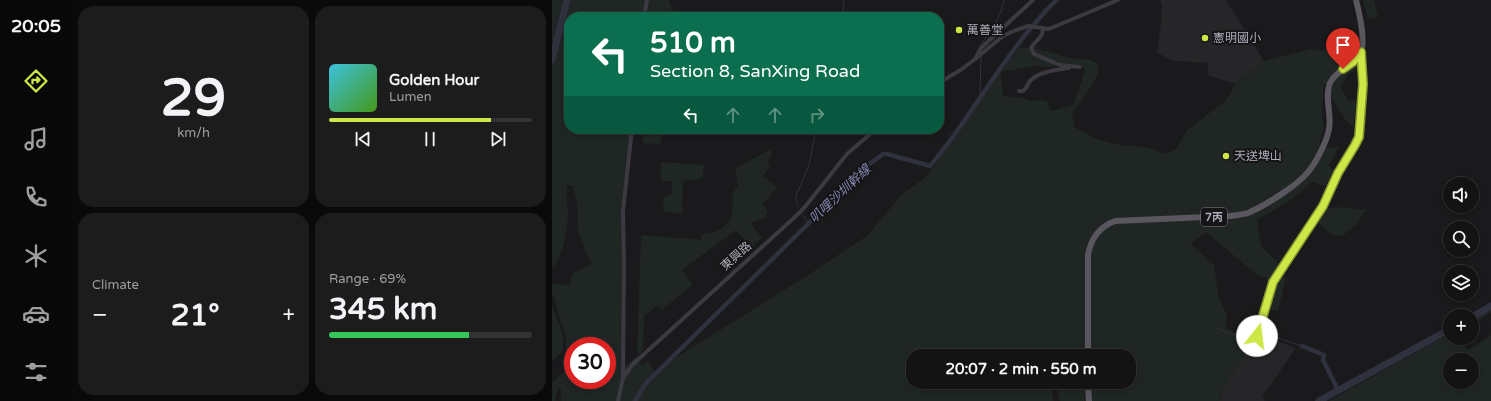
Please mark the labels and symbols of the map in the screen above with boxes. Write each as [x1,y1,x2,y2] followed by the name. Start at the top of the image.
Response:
[967,23,1003,37] place label: 萬善堂
[954,25,964,35] marker: 萬善堂
[1326,28,1360,69] pin
[1213,31,1261,45] place label: 憲明國小
[1200,33,1210,43] marker: 憲明國小
[1234,149,1282,163] place label: 天送埤山
[1221,151,1231,161] marker: 天送埤山
[806,160,875,226] water label: 叭哩沙圳幹線
[1201,208,1227,226] road number: 7丙
[718,239,754,273] street label: 東興路
[1236,315,1278,357] position arrow
[564,337,616,389] speed limit sign: 30

